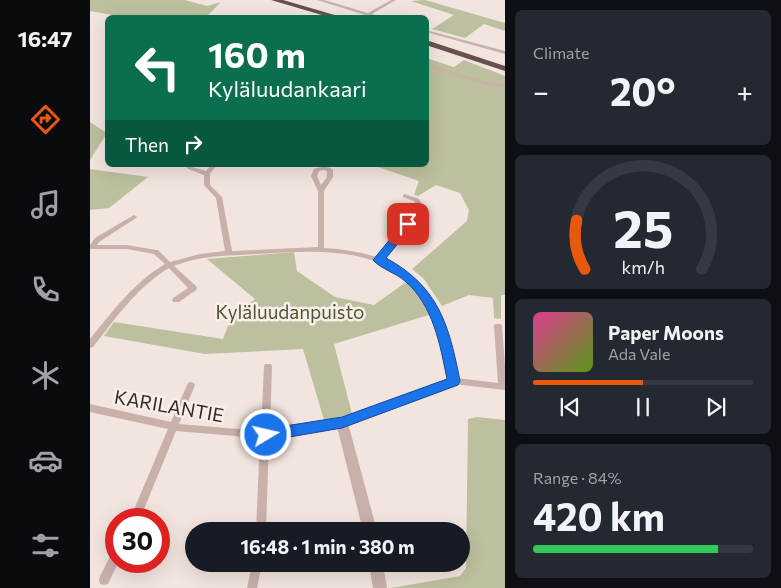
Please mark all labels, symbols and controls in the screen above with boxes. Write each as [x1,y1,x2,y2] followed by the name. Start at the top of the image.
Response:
[18,25,72,52] text: 16:47
[208,32,306,75] text: 160 m
[125,35,190,100] icon: left
[533,43,589,62] text: Climate
[610,67,676,114] text: 20°
[533,74,549,108] text: −
[737,74,753,108] text: +
[208,75,367,102] text: Kyläluudankaari
[28,102,63,137] icon: directions
[179,130,207,158] icon: right
[125,133,169,156] text: Then
[28,187,63,222] icon: music
[613,195,673,259] text: 25
[387,203,429,245] pin
[394,210,422,238] icon: arrive
[621,256,665,278] text: km/h
[28,272,63,307] icon: phone
[216,300,364,323] park label: Kyläluudanpuisto
[608,321,724,344] text: Paper Moons
[608,344,670,363] text: Ada Vale
[28,358,63,393] icon: climate
[112,385,226,426] street label: KARILANTIE
[556,393,584,421] icon: previous
[629,393,657,421] icon: pause
[702,393,730,421] icon: next
[239,408,291,460] position arrow
[28,443,63,478] icon: car
[533,468,621,487] text: Range · 84%
[533,492,665,539] text: 420 km
[105,508,170,573] speed limit sign: 30
[28,528,63,563] icon: filters
[240,535,415,558] text: 16:48 · 1 min · 380 m

